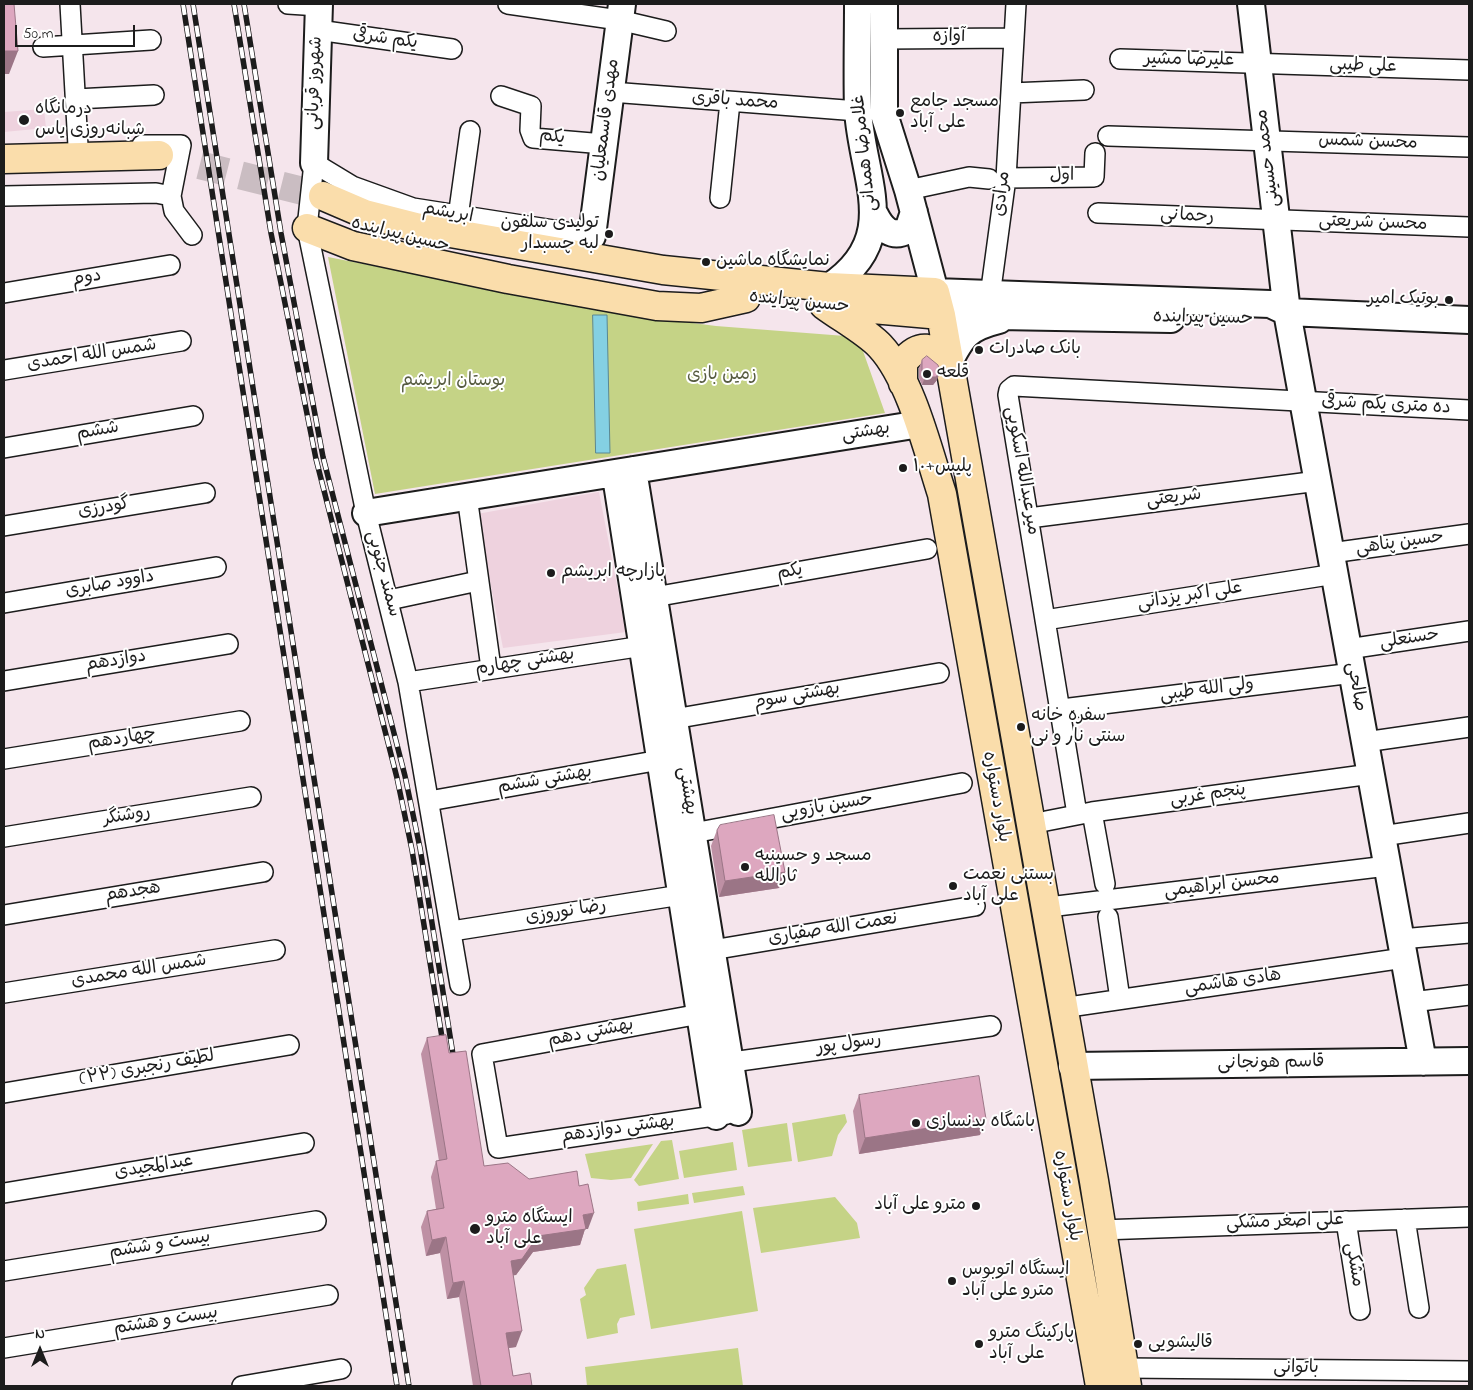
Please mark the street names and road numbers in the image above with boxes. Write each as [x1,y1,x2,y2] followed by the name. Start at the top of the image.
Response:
[351,25,419,55] street label: یکم شرقی
[932,27,966,49] street label: آوازه
[304,36,328,130] street label: شهروز قربانی
[1144,49,1234,73] street label: علیرضا مشیر
[1329,55,1397,79] street label: علی طیبی
[589,58,625,182] street label: مهدی قاسمعلیان
[691,88,779,116] street label: محمد باقری
[849,94,883,212] street label: غلامرضا همدانی
[1252,108,1286,208] street label: محمد حسینی
[538,125,566,151] street label: یکم
[1318,130,1418,156] street label: محسن شمس
[1049,166,1075,188] street label: اول
[990,170,1016,218] street label: مرادی
[421,199,475,229] street label: ابریشم
[1159,205,1215,229] street label: رحمانی
[1318,211,1428,237] street label: محسن شریعتی
[349,213,451,259] street label: حسین پیراینده
[71,266,103,292] street label: دوم
[748,287,850,319] street label: حسین پیراینده
[1153,307,1253,331] street label: حسین پیراینده
[26,335,158,377] street label: شمس الله احمدی
[1321,392,1451,420] street label: ده متری یکم شرقی
[999,405,1043,537] street label: میرعبدالله اسکویی
[75,418,121,446] street label: ششم
[840,419,892,447] street label: بهشتی
[1145,485,1203,513] street label: شریعتی
[77,494,131,524] street label: گودرزی
[1355,527,1445,561] street label: حسین پناهی
[360,529,404,619] street label: سمند جنوبی
[776,560,804,586] street label: یکم
[64,567,156,603] street label: داوود صابری
[1136,578,1244,616] street label: علی اکبر یزدانی
[1378,625,1440,655] street label: حسنعلی
[474,644,576,682] street label: بهشتی چهارم
[84,647,148,677] street label: دوازدهم
[1340,661,1370,713] street label: صالحی
[1159,675,1255,707] street label: ولی الله طیبی
[752,679,842,715] street label: بهشتی سوم
[86,724,158,756] street label: چهاردهم
[976,750,1014,844] street label: بلوار دستواره
[496,762,594,800] street label: بهشتی ششم
[672,765,700,817] street label: بهشتی
[1169,780,1247,812] street label: پنجم غربی
[779,789,875,827] street label: حسین بازویی
[102,803,152,831] street label: روشنگر
[1163,868,1281,904] street label: محسن ابراهیمی
[104,878,162,908] street label: هجدهم
[524,896,608,930] street label: رضا نوروزی
[767,909,899,951] street label: نعمت الله صفیاری
[70,951,208,993] street label: شمس الله محمدی
[1183,966,1283,1000] street label: هادی هاشمی
[546,1015,636,1053] street label: بهشتی دهم
[815,1030,883,1060] street label: رسول پور
[78,1046,216,1092] street label: لطیف رنجبری (۲۲)
[1217,1052,1325,1076] street label: قاسم هونجانی
[560,1111,676,1149] street label: بهشتی دوازدهم
[1047,1149,1085,1243] street label: بلوار دستواره
[113,1151,195,1185] street label: عبدالمجیدی
[1226,1210,1344,1236] street label: علی اصغر مشکی
[108,1227,212,1265] street label: بیست و ششم
[1339,1241,1367,1289] street label: مشکی
[112,1303,220,1341] street label: بیست و هشتم
[1273,1358,1319,1380] street label: باتوانی

